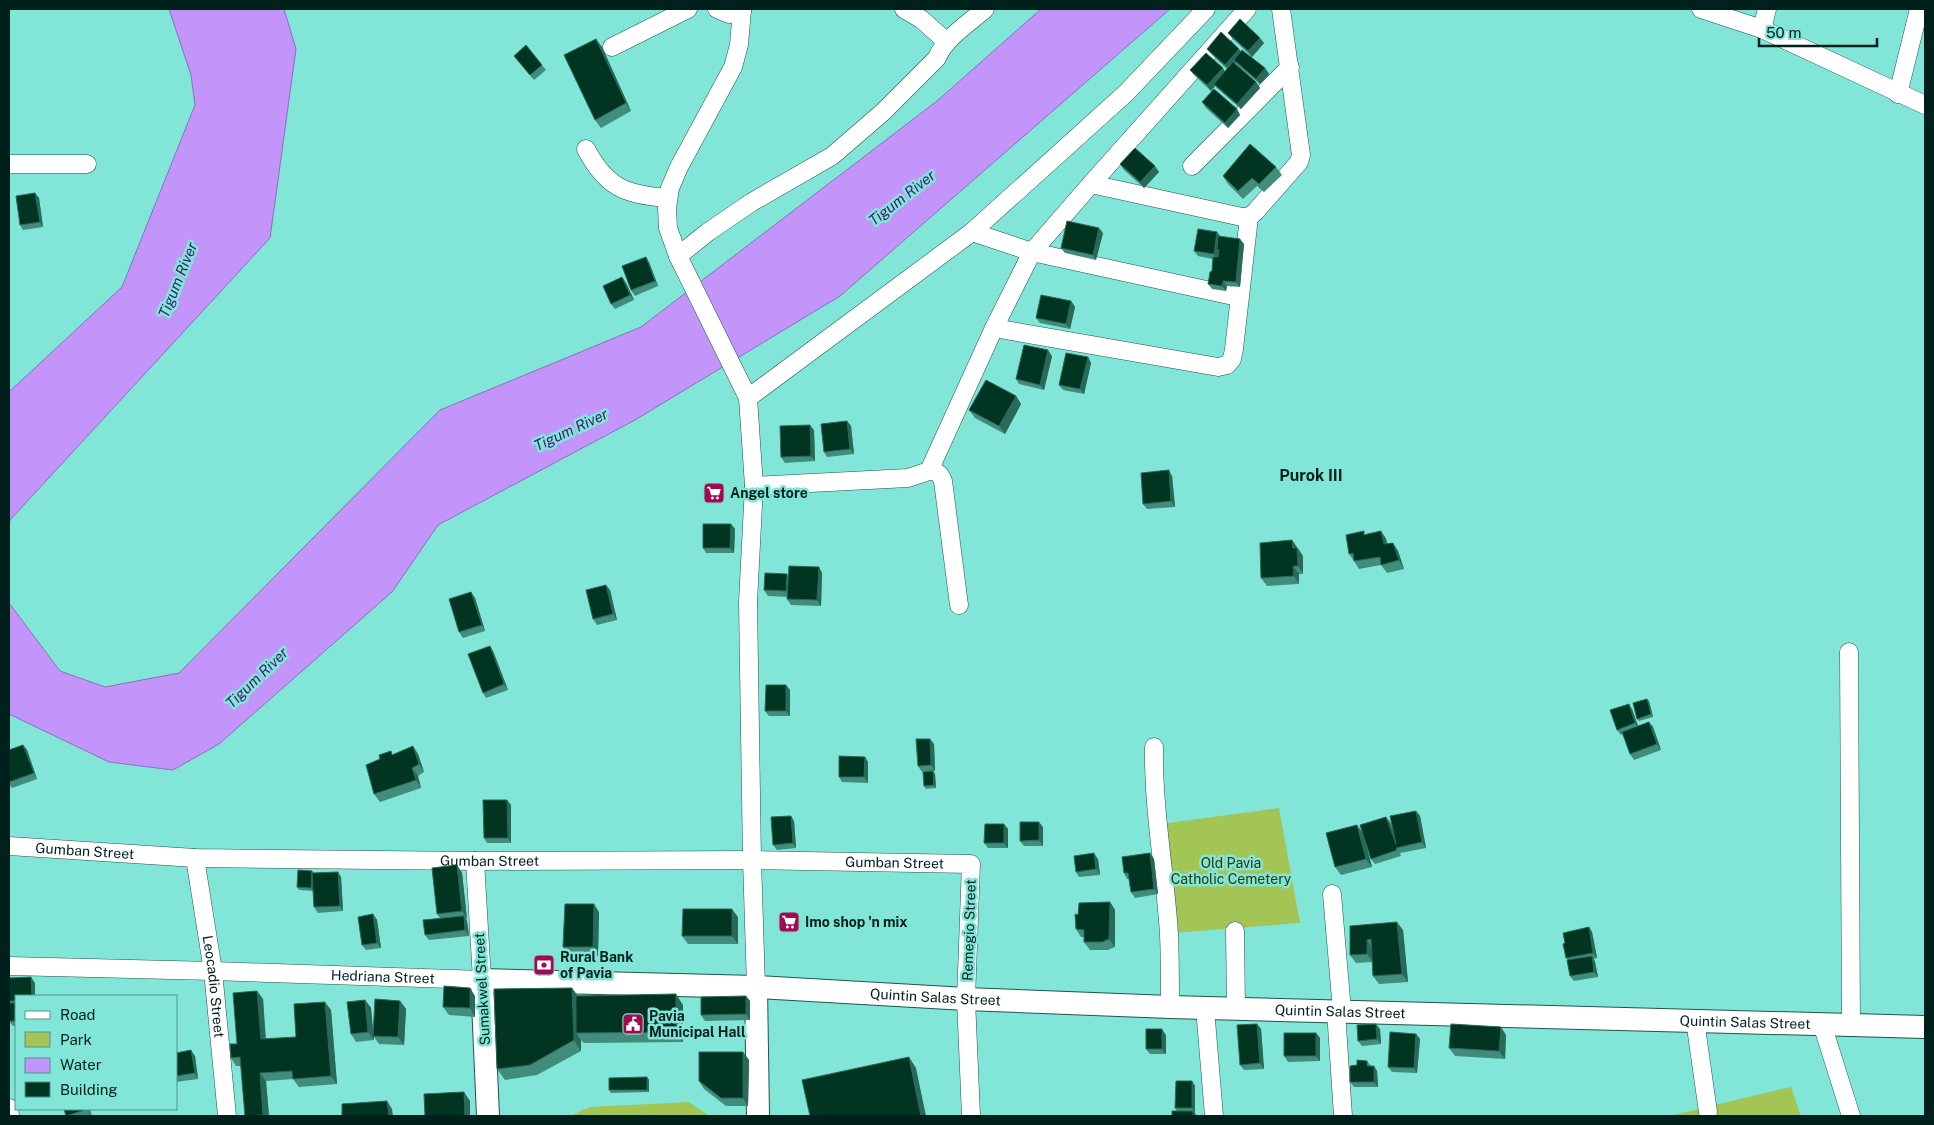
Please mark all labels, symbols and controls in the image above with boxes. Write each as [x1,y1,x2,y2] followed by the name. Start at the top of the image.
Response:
[1759,15,1876,47] scale bar
[1766,24,1801,41] text: 50 m
[865,166,939,229] water label: Tigum River
[155,239,200,320] water label: Tigum River
[531,405,611,454] water label: Tigum River
[1279,466,1343,485] district label: Purok III
[702,481,726,505] supermarket icon: Angel store
[730,485,808,501] place label: Angel store
[222,644,291,711] water label: Tigum River
[35,840,135,862] street label: Gumban Street
[440,853,539,869] street label: Gumban Street
[845,854,944,872] street label: Gumban Street
[1171,855,1292,887] park label: Old Pavia Catholic Cemetery
[959,879,979,981] street label: Remegio Street
[777,910,801,934] supermarket icon: Imo shop 'n mix
[805,914,908,930] place label: Imo shop 'n mix
[471,932,493,1046] street label: Sumakwel Street
[199,934,227,1039] street label: Leocadio Street
[560,949,633,981] place label: Rural Bank of Pavia
[532,953,556,977] bank icon: Rural Bank of Pavia
[331,967,435,986] street label: Hedriana Street
[870,986,1001,1008] street label: Quintin Salas Street
[15,995,178,1110] legend
[1275,1002,1406,1021] street label: Quintin Salas Street
[60,1006,96,1023] text: Road
[649,1008,746,1040] place label: Pavia Municipal Hall
[621,1012,645,1036] public building icon: Pavia Municipal Hall
[1679,1013,1811,1032] street label: Quintin Salas Street
[60,1031,92,1048] text: Park
[60,1056,102,1073] text: Water
[60,1081,118,1098] text: Building

